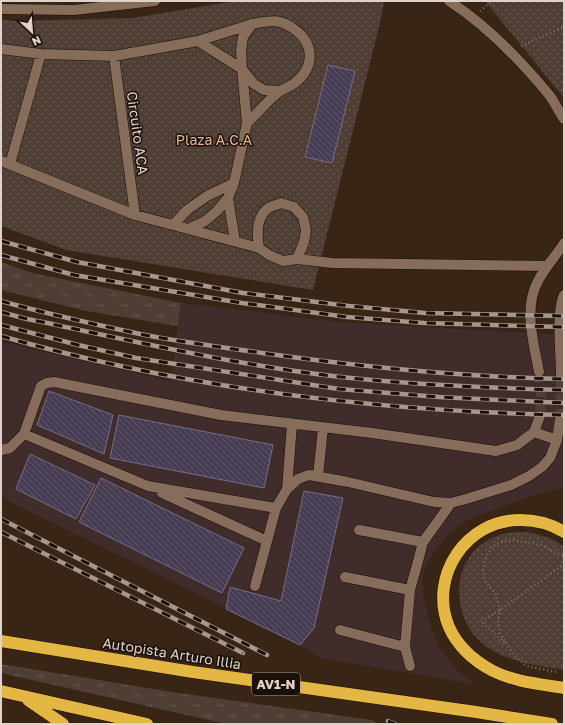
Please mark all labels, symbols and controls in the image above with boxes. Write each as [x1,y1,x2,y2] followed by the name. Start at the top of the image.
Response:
[12,12,52,52] north arrow
[30,34,43,49] text: N
[124,90,152,176] street label: Circuito ACA
[176,131,253,148] park label: Plaza A.C.A
[102,634,242,672] street label: Autopista Arturo Illia
[252,673,300,695] road number: AV1-N

